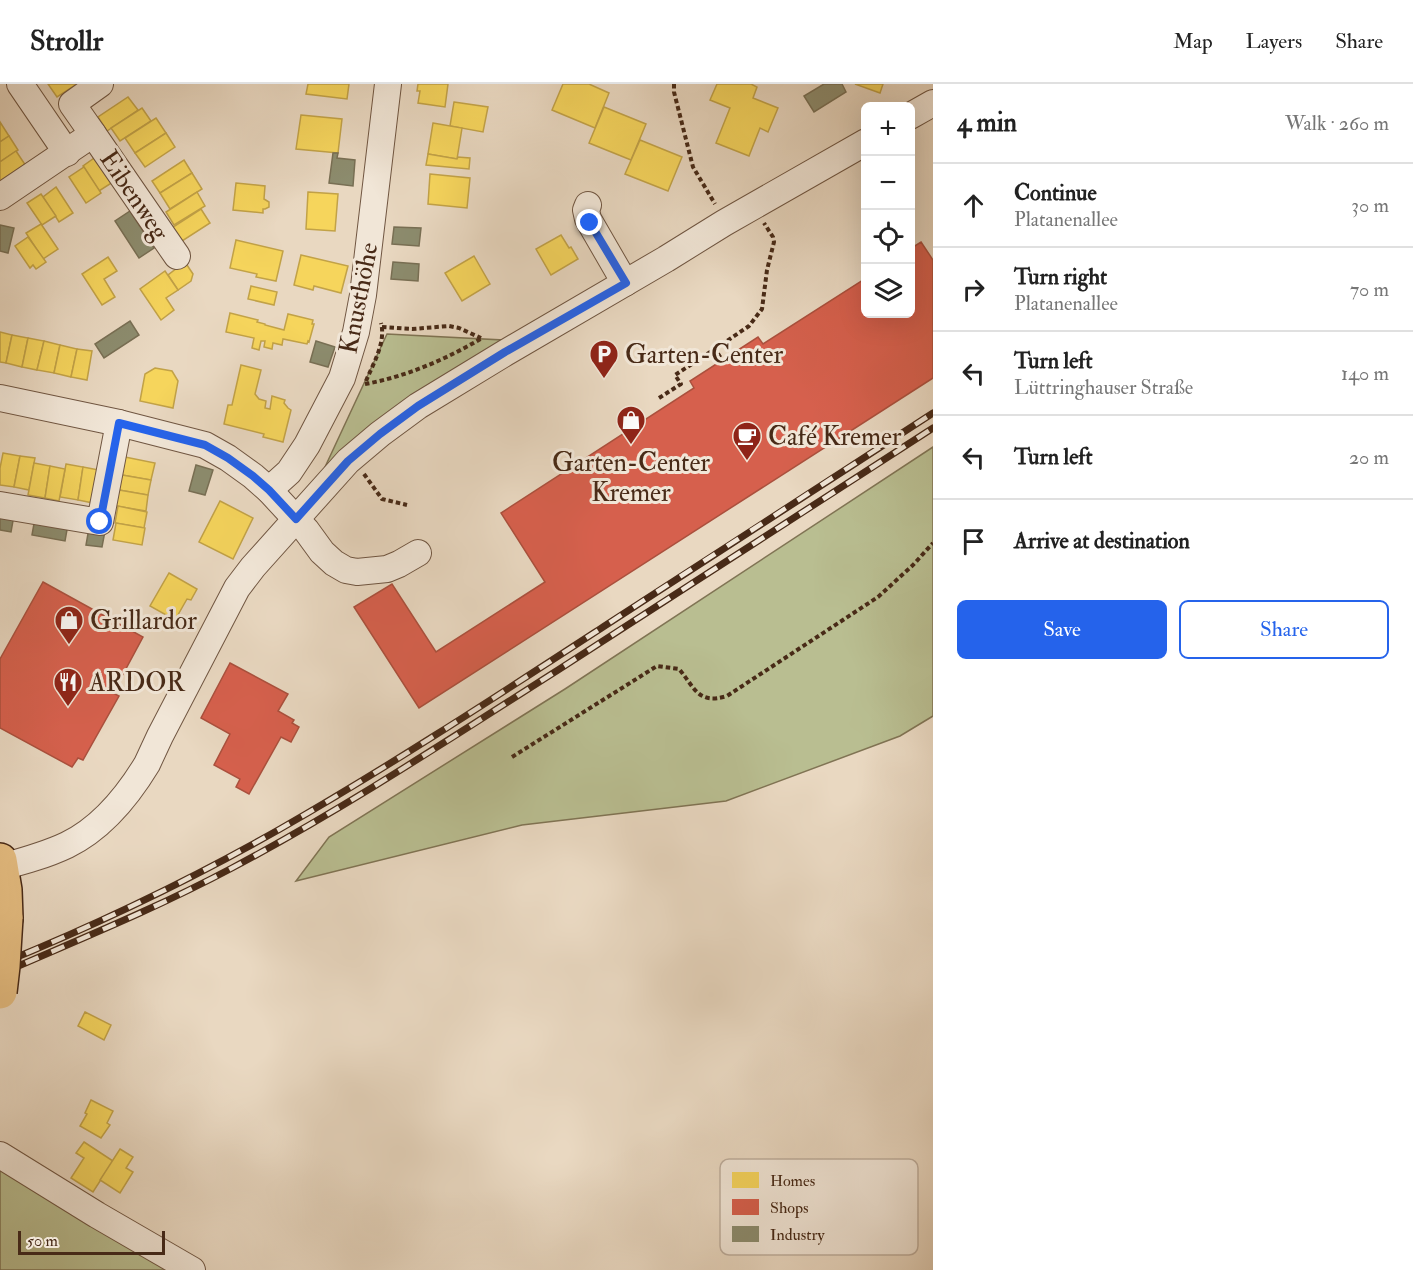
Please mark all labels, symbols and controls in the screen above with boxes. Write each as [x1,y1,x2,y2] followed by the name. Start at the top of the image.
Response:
[30,24,103,59] text: Strollr
[1173,28,1213,55] text: Map
[1246,28,1302,55] text: Layers
[1335,28,1383,55] text: Share
[861,102,915,318] map controls
[861,102,915,156] button: +
[957,107,1017,139] text: 4 min
[1285,111,1389,136] text: Walk · 260 m
[92,144,177,248] street label: Eibenweg
[861,156,915,210] button: −
[1014,179,1097,207] text: Continue
[957,189,990,222] icon: ahead
[1351,193,1389,218] text: 30 m
[1014,207,1118,232] text: Platanenallee
[576,209,602,235] route end
[861,210,915,264] button: locate
[333,240,385,357] street label: Knusthöhe
[1014,263,1107,291] text: Turn right
[861,264,915,318] button: layers
[957,273,990,306] icon: right
[1350,277,1389,302] text: 70 m
[1014,291,1118,316] text: Platanenallee
[588,338,620,380] parking icon: Garten-Center
[625,339,783,371] place label: Garten-Center
[1014,347,1093,375] text: Turn left
[957,357,990,390] icon: left
[1341,361,1389,386] text: 140 m
[1014,375,1193,400] text: Lüttringhauser Straße
[615,404,647,446] shop icon: Garten-Center Kremer
[731,420,763,462] cafe icon: Café Kremer
[768,421,902,453] place label: Café Kremer
[957,441,990,474] icon: left
[1014,443,1093,471] text: Turn left
[1349,445,1389,470] text: 20 m
[552,447,710,509] place label: Garten-Center Kremer
[86,508,112,534] route start
[957,525,990,558] icon: arrive
[1014,527,1190,555] text: Arrive at destination
[957,600,1167,659] button: Save
[1179,600,1389,659] button: Share
[53,604,85,646] shop icon: Grillardor
[90,605,197,637] place label: Grillardor
[52,666,84,708] restaurant icon: ARDOR
[88,667,186,699] place label: ARDOR
[720,1159,918,1255] legend
[770,1171,815,1191] text: Homes
[770,1198,809,1219] text: Shops
[770,1225,825,1245] text: Industry
[18,1228,165,1256] scale bar
[27,1231,58,1251] text: 50 m

